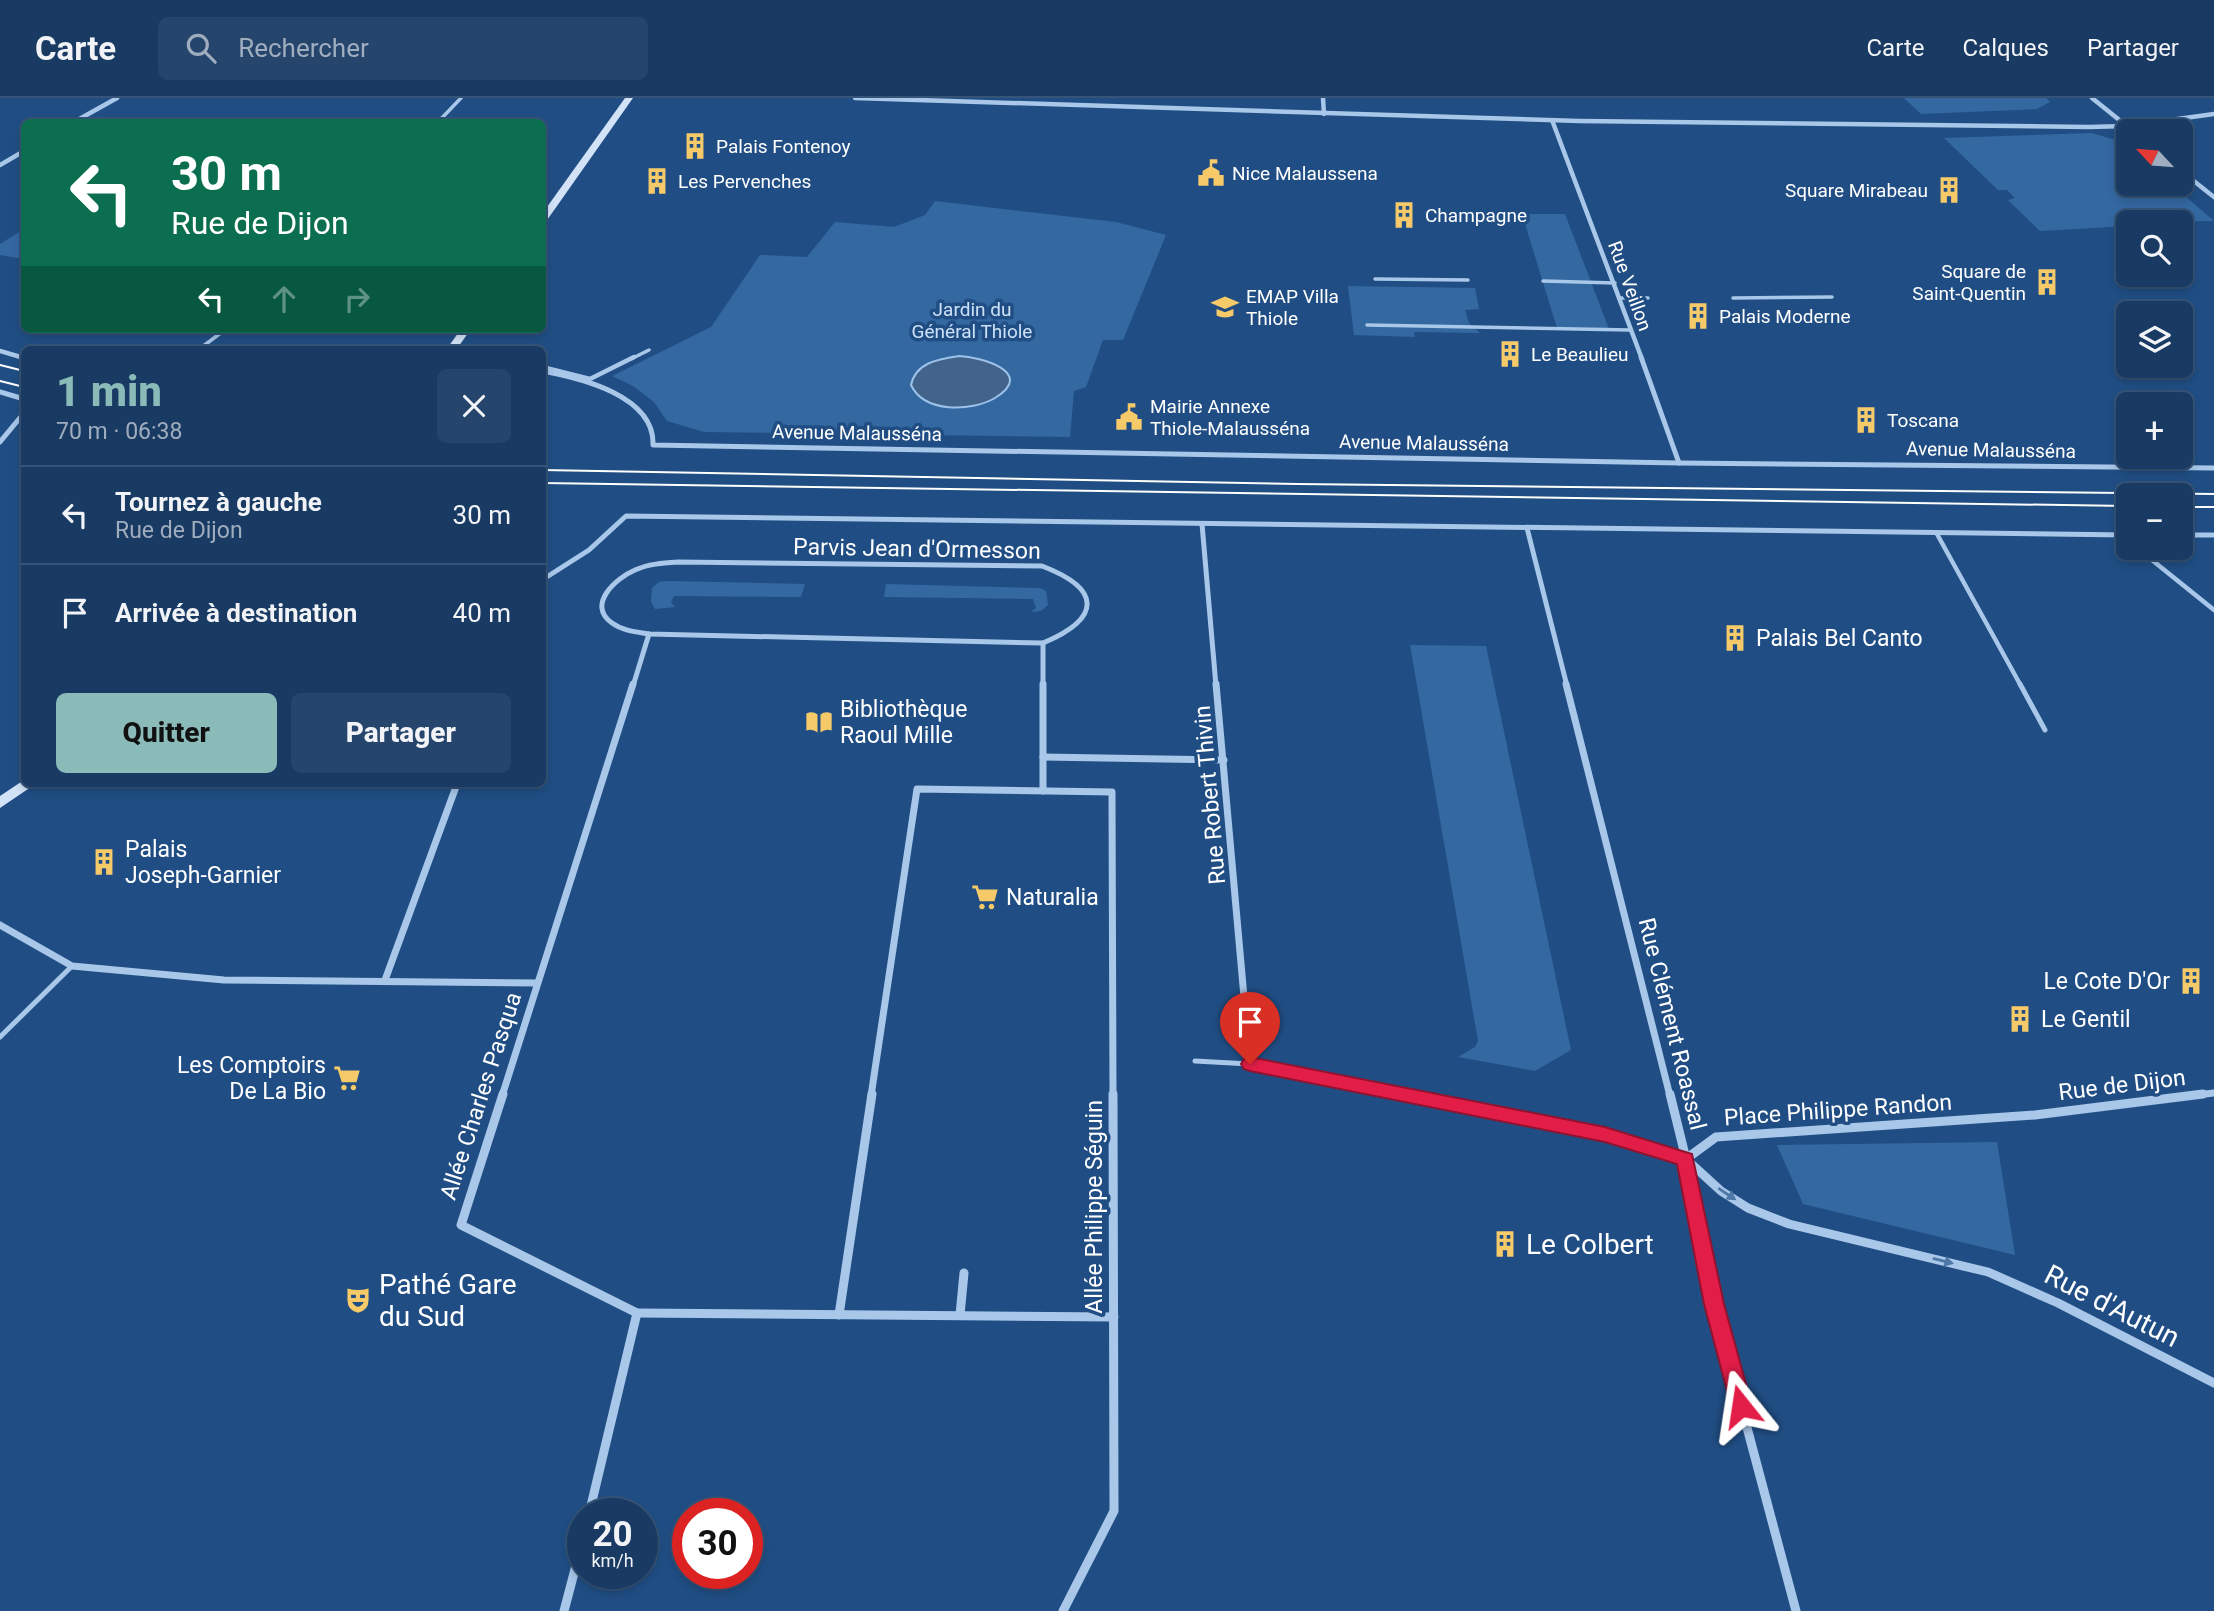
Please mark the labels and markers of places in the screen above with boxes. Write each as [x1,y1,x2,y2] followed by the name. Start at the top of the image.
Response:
[680,131,710,161] building icon: Palais Fontenoy
[716,135,850,158] place label: Palais Fontenoy
[1196,158,1226,188] public building icon: Nice Malaussena
[1232,162,1378,185] place label: Nice Malaussena
[642,166,672,196] building icon: Les Pervenches
[678,170,811,193] place label: Les Pervenches
[1934,175,1964,205] building icon: Square Mirabeau
[1785,179,1928,202] place label: Square Mirabeau
[1389,200,1419,230] building icon: Champagne
[1425,204,1527,227] place label: Champagne
[1912,260,2026,305] place label: Square de Saint-Quentin
[2032,267,2062,297] building icon: Square de Saint-Quentin
[1246,285,1339,330] place label: EMAP Villa Thiole
[1210,292,1240,322] school or university icon: EMAP Villa Thiole
[1683,301,1713,331] building icon: Palais Moderne
[1719,305,1851,328] place label: Palais Moderne
[1495,339,1525,369] building icon: Le Beaulieu
[1531,343,1629,366] place label: Le Beaulieu
[1150,395,1310,440] place label: Mairie Annexe Thiole-Malausséna
[1114,402,1144,432] public building icon: Mairie Annexe Thiole-Malausséna
[1851,405,1881,435] building icon: Toscana
[1887,409,1959,432] place label: Toscana
[1720,623,1750,653] building icon: Palais Bel Canto
[1756,625,1923,652] place label: Palais Bel Canto
[840,696,967,749] place label: Bibliothèque Raoul Mille
[804,707,834,737] library icon: Bibliothèque Raoul Mille
[125,836,281,889] place label: Palais Joseph-Garnier
[89,847,119,877] building icon: Palais Joseph-Garnier
[970,882,1000,912] supermarket icon: Naturalia
[1006,884,1099,911] place label: Naturalia
[2176,966,2206,996] building icon: Le Cote D'Or
[2043,968,2170,995] place label: Le Cote D'Or
[1220,992,1280,1064] pin
[2005,1004,2035,1034] building icon: Le Gentil
[2041,1006,2131,1033] place label: Le Gentil
[177,1052,326,1105] place label: Les Comptoirs De La Bio
[332,1063,362,1093] supermarket icon: Les Comptoirs De La Bio
[1526,1228,1654,1261] place label: Le Colbert
[1490,1229,1520,1259] building icon: Le Colbert
[379,1268,517,1333] place label: Pathé Gare du Sud
[343,1285,373,1315] theatre icon: Pathé Gare du Sud

